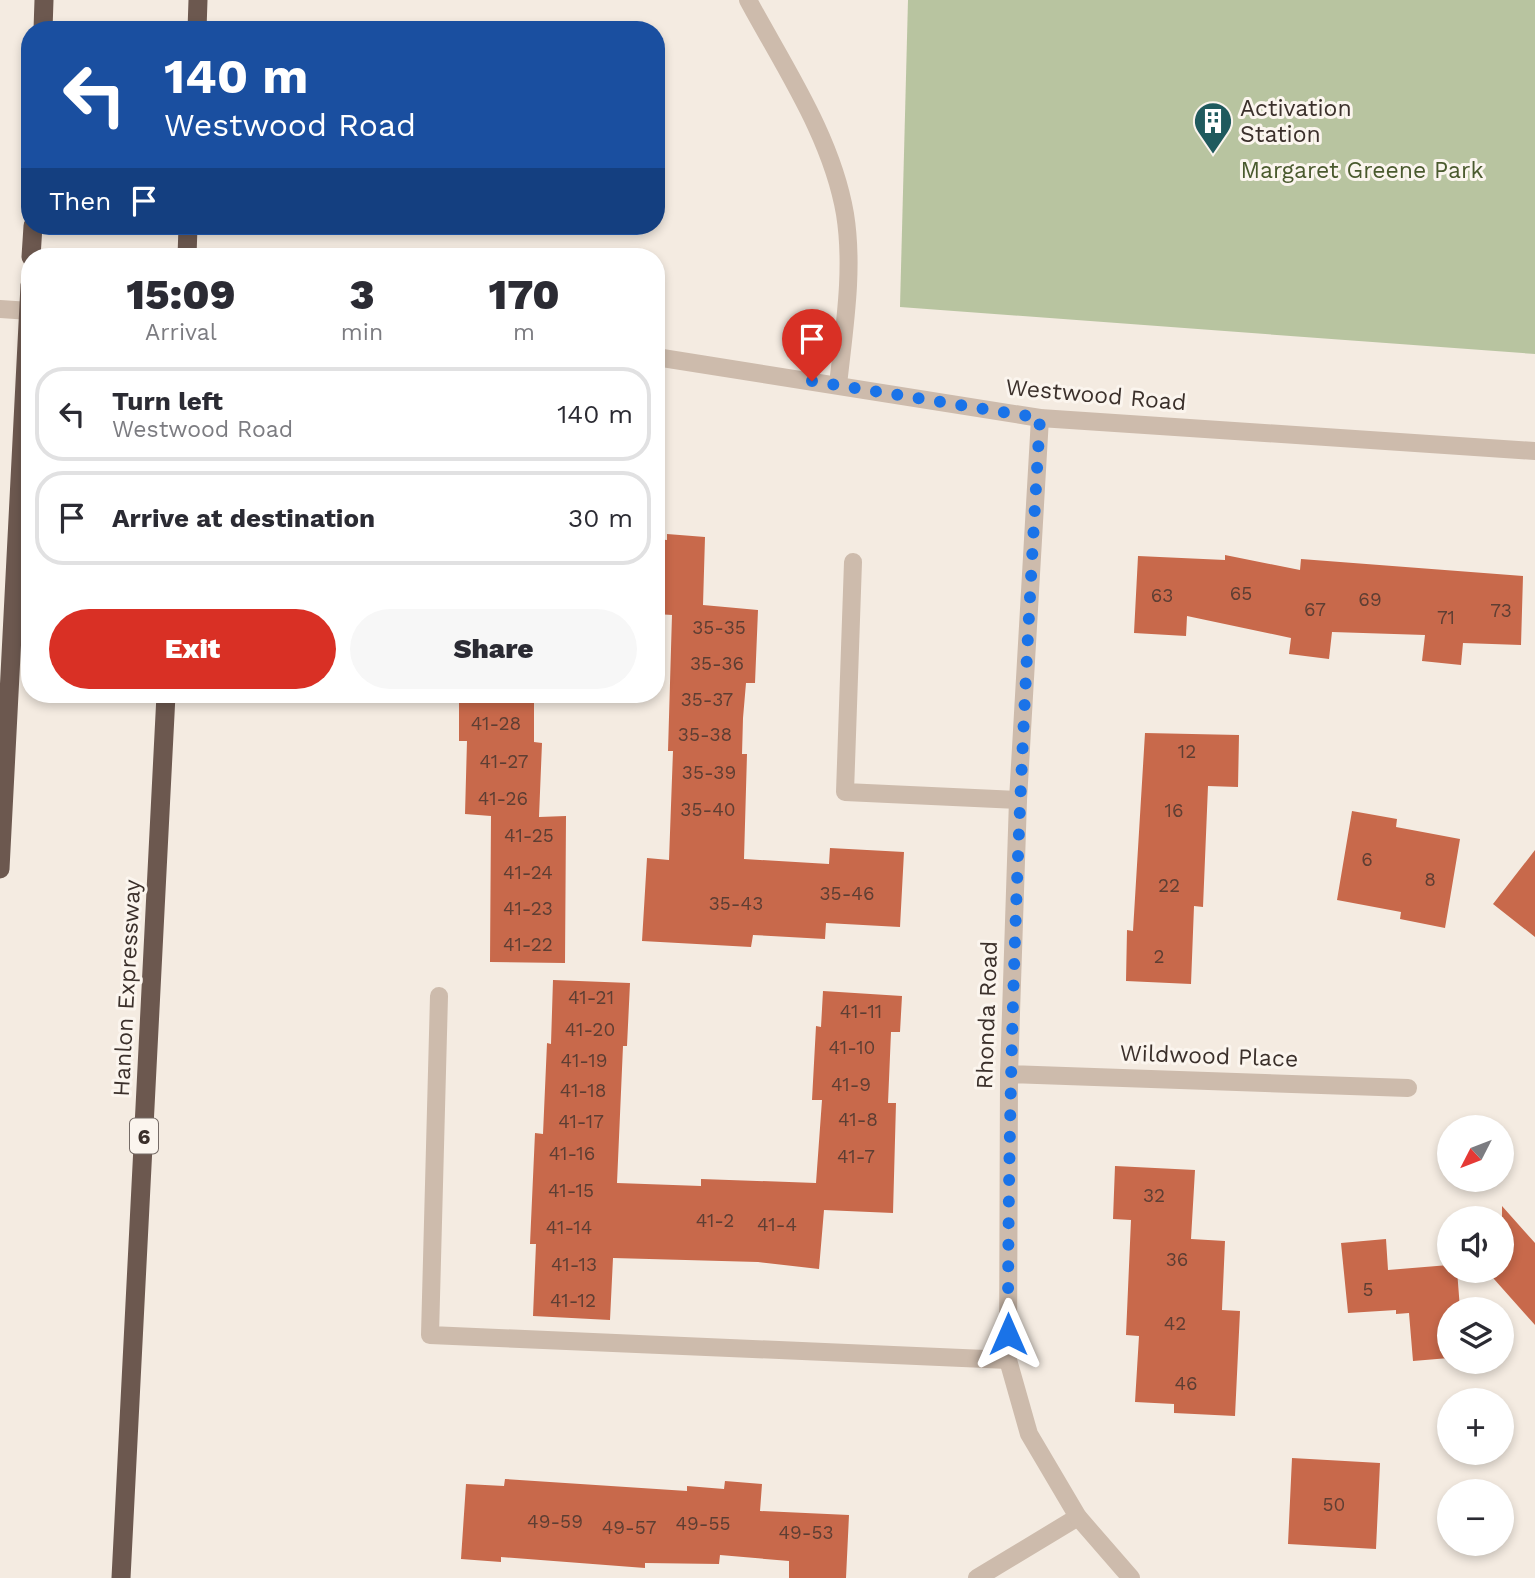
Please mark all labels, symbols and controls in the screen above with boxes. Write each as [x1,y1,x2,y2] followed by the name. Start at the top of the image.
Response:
[164,47,308,105] text: 140 m
[49,49,140,140] icon: left
[1240,95,1352,148] place label: Activation Station
[1192,100,1234,155] building icon: Activation Station
[164,106,416,144] text: Westwood Road
[1240,157,1484,184] park label: Margaret Greene Park
[125,182,163,220] icon: arrive
[49,186,111,216] text: Then
[126,270,236,319] text: 15:09
[349,270,375,319] text: 3
[488,270,560,319] text: 170
[782,309,842,381] pin
[145,319,217,346] text: Arrival
[341,319,383,346] text: min
[513,319,535,346] text: m
[793,320,831,358] icon: arrive
[1005,374,1187,416] street label: Westwood Road
[112,386,223,416] text: Turn left
[53,395,91,433] icon: left
[557,399,633,429] text: 140 m
[112,416,293,443] text: Westwood Road
[53,499,91,537] icon: arrive
[112,503,375,533] text: Arrive at destination
[568,503,633,533] text: 30 m
[1230,582,1252,605] house number: 65
[1151,584,1173,607] house number: 63
[1358,588,1382,611] house number: 69
[1304,598,1326,621] house number: 67
[1490,599,1512,622] house number: 73
[1437,606,1455,629] house number: 71
[49,609,336,689] button: Exit
[350,609,637,689] button: Share
[692,616,746,639] house number: 35-35
[690,652,744,675] house number: 35-36
[681,688,733,711] house number: 35-37
[471,712,521,735] house number: 41-28
[678,723,732,746] house number: 35-38
[1178,740,1196,763] house number: 12
[479,750,529,773] house number: 41-27
[682,761,736,784] house number: 35-39
[478,787,528,810] house number: 41-26
[680,798,736,821] house number: 35-40
[1165,799,1183,822] house number: 16
[504,824,554,847] house number: 41-25
[1361,848,1373,871] house number: 6
[503,861,553,884] house number: 41-24
[1424,868,1436,891] house number: 8
[1158,874,1180,897] house number: 22
[108,879,146,1097] street label: Hanlon Expressway
[820,882,875,905] house number: 35-46
[709,892,763,915] house number: 35-43
[503,897,553,920] house number: 41-23
[503,933,553,956] house number: 41-22
[971,940,1003,1090] street label: Rhonda Road
[1153,945,1165,968] house number: 2
[568,986,614,1009] house number: 41-21
[840,1000,882,1023] house number: 41-11
[565,1018,615,1041] house number: 41-20
[829,1036,875,1059] house number: 41-10
[1119,1039,1299,1073] street label: Wildwood Place
[561,1049,607,1072] house number: 41-19
[831,1073,871,1096] house number: 41-9
[560,1079,606,1102] house number: 41-18
[838,1108,878,1131] house number: 41-8
[558,1110,604,1133] house number: 41-17
[1437,1115,1514,1192] north arrow
[1437,1115,1514,1556] map controls
[130,1118,158,1154] road number: 6
[549,1142,595,1165] house number: 41-16
[837,1145,875,1168] house number: 41-7
[548,1179,594,1202] house number: 41-15
[1143,1184,1165,1207] house number: 32
[1437,1206,1514,1283] button: sound
[696,1209,734,1232] house number: 41-2
[757,1213,797,1236] house number: 41-4
[546,1216,592,1239] house number: 41-14
[1166,1248,1188,1271] house number: 36
[551,1253,597,1276] house number: 41-13
[1362,1278,1374,1301] house number: 5
[550,1289,596,1312] house number: 41-12
[971,1297,1045,1371] position arrow
[1437,1297,1514,1374] button: layers
[1164,1312,1186,1335] house number: 42
[1174,1372,1198,1395] house number: 46
[1437,1388,1514,1465] button: +
[1437,1479,1514,1556] button: −
[1323,1493,1345,1516] house number: 50
[527,1510,583,1533] house number: 49-59
[675,1512,731,1535] house number: 49-55
[602,1516,656,1539] house number: 49-57
[778,1521,834,1544] house number: 49-53

